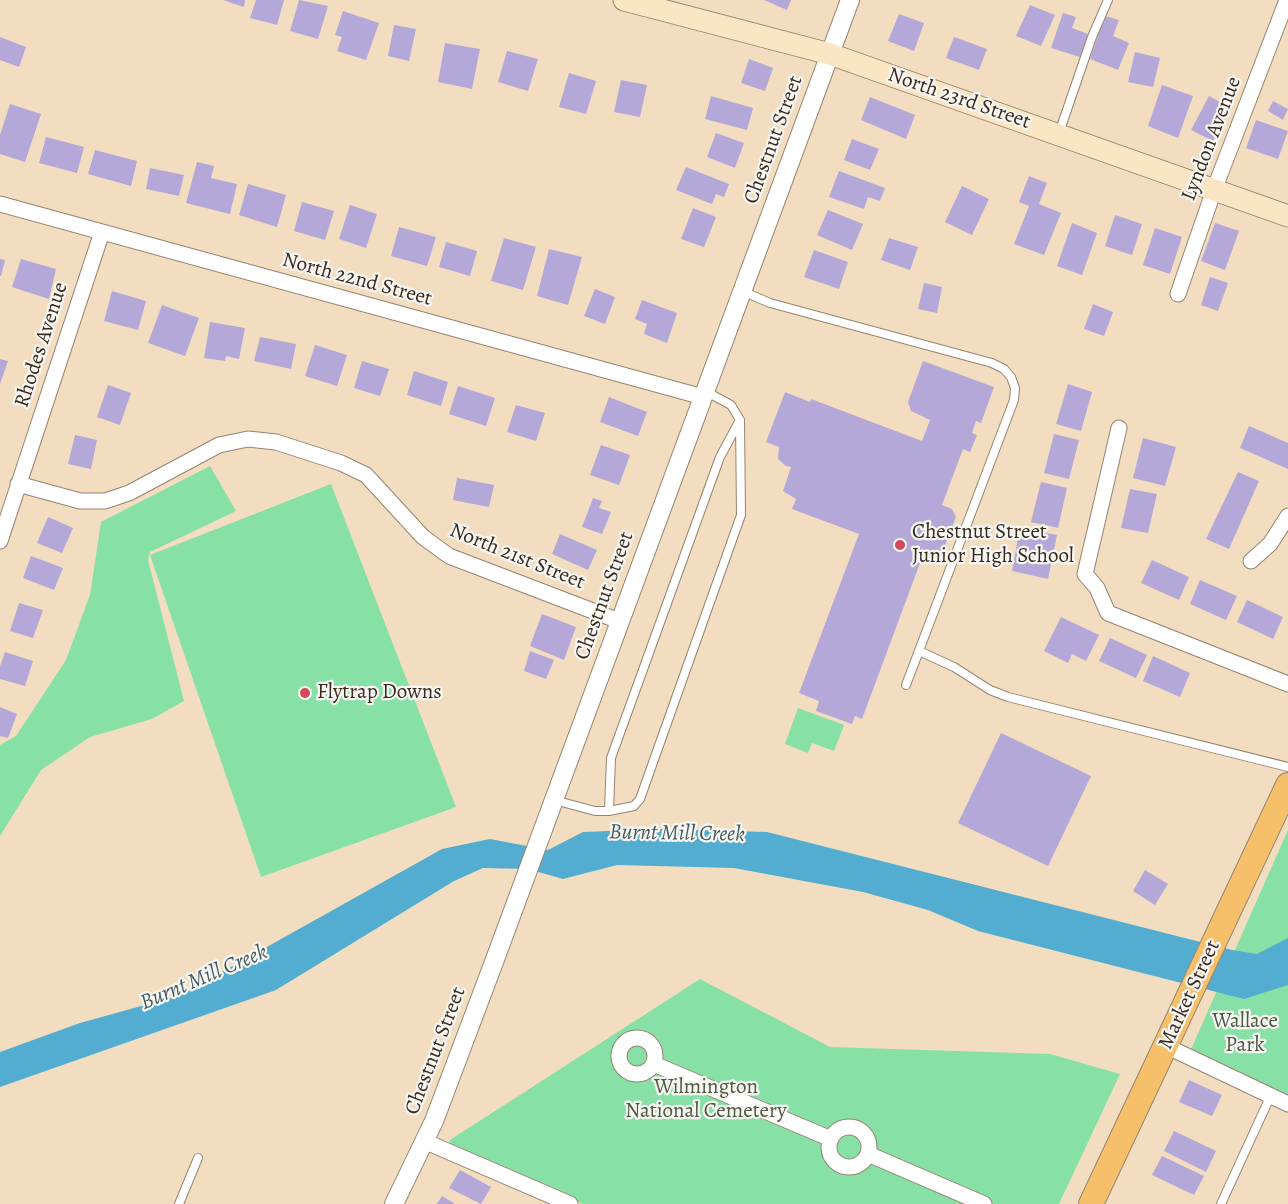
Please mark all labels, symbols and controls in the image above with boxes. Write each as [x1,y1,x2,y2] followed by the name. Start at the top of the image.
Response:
[884,63,1034,135] street label: North 23rd Street
[739,72,809,208] street label: Chestnut Street
[1177,73,1247,205] street label: Lyndon Avenue
[279,248,435,312] street label: North 22nd Street
[10,279,74,411] street label: Rhodes Avenue
[446,518,588,596] street label: North 21st Street
[912,520,1074,570] place label: Chestnut Street Junior High School
[570,528,640,664] street label: Chestnut Street
[893,538,907,552] marker: Chestnut Street Junior High School
[317,680,442,706] place label: Flytrap Downs
[298,686,312,700] marker: Flytrap Downs
[609,820,745,848] water label: Burnt Mill Creek
[1154,936,1226,1054] street label: Market Street
[136,939,272,1017] water label: Burnt Mill Creek
[400,984,472,1118] street label: Chestnut Street
[1212,1009,1278,1059] park label: Wallace Park
[625,1075,787,1125] park label: Wilmington National Cemetery

